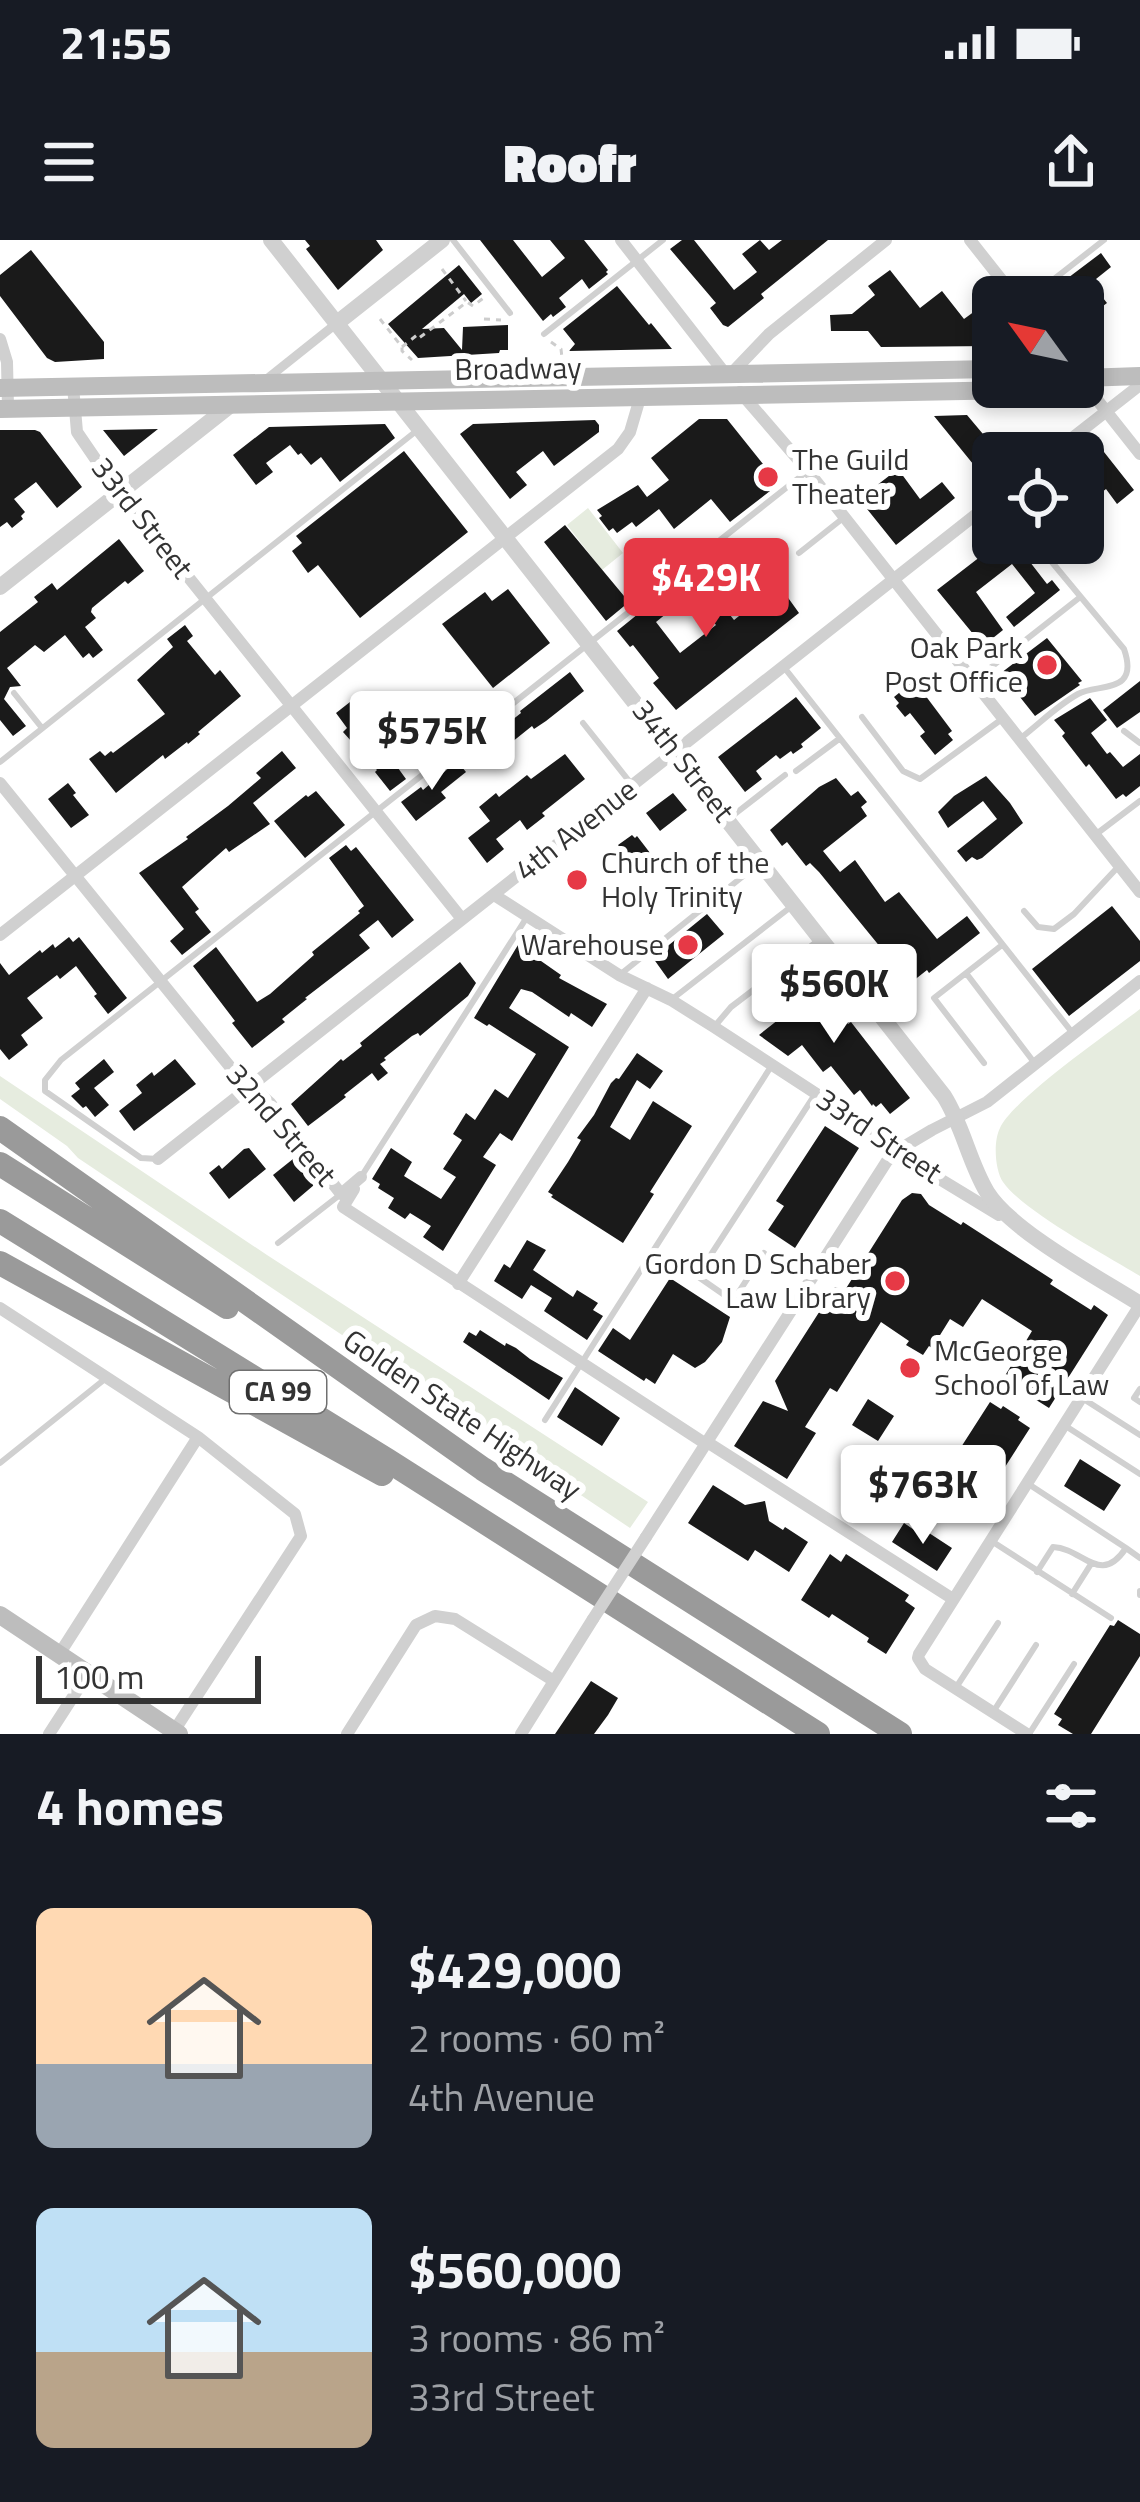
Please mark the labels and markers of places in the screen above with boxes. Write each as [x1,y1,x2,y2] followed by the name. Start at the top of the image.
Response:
[792,436,909,516] place label: The Guild Theater
[755,464,781,490] marker: The Guild Theater
[622,538,790,640] pin: $429K
[884,624,1023,704] place label: Oak Park Post Office
[1034,652,1060,678] marker: Oak Park Post Office
[348,691,516,793] pin: $575K
[601,839,769,919] place label: Church of the Holy Trinity
[564,867,590,893] marker: Church of the Holy Trinity
[521,921,664,967] place label: Warehouse
[675,932,701,958] marker: Warehouse
[750,944,918,1046] pin: $560K
[645,1240,871,1320] place label: Gordon D Schaber Law Library
[882,1268,908,1294] marker: Gordon D Schaber Law Library
[934,1327,1109,1407] place label: McGeorge School of Law
[897,1355,923,1381] marker: McGeorge School of Law
[839,1445,1007,1547] pin: $763K

